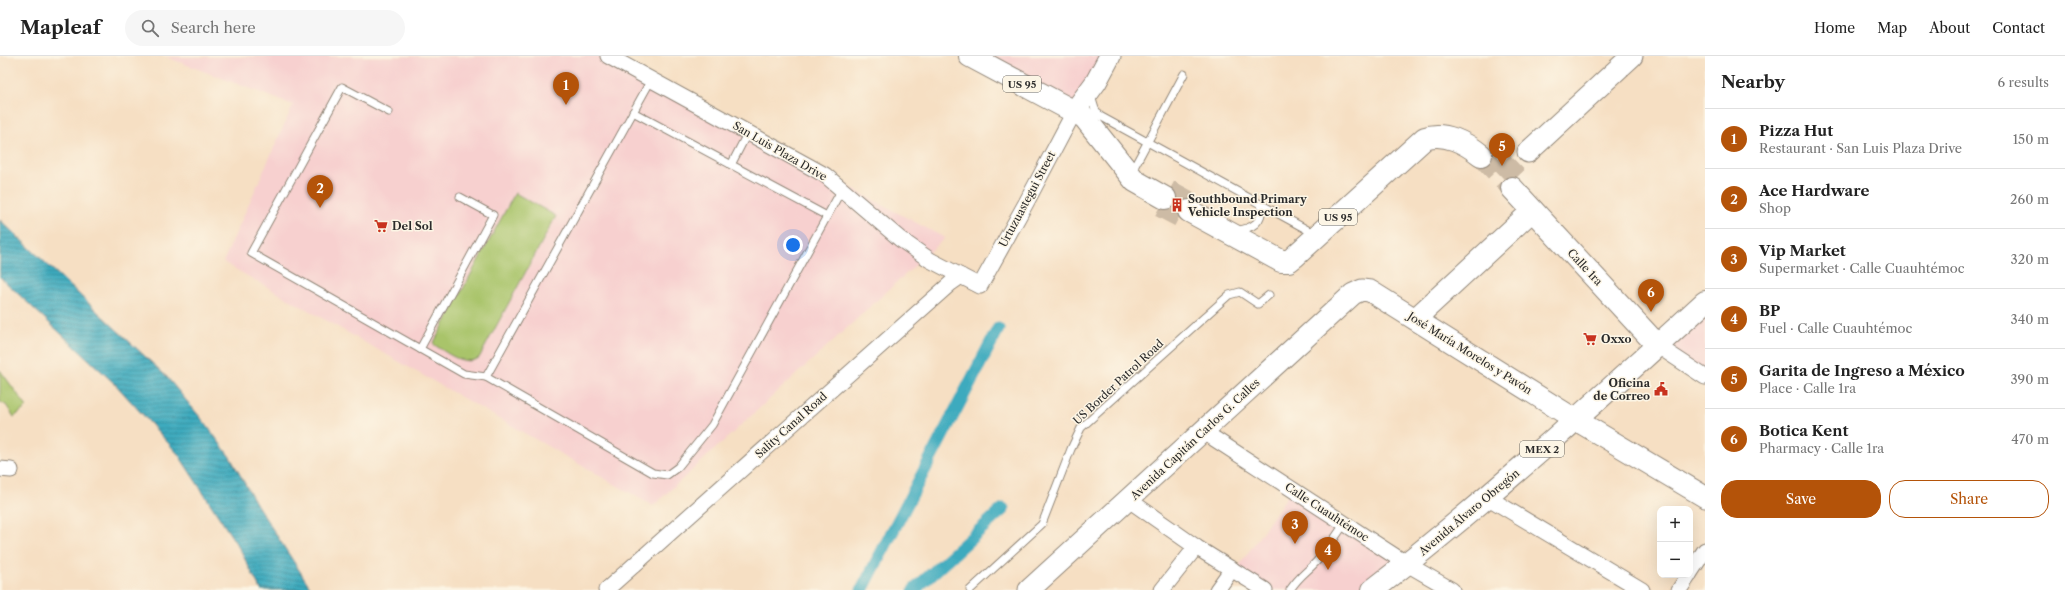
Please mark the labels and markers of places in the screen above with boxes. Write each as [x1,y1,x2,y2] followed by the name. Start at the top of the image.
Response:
[553,72,579,105] pin: 1
[1489,133,1515,166] pin: 5
[307,175,333,208] pin: 2
[1187,192,1307,219] place label: Southbound Primary Vehicle Inspection
[1169,197,1185,213] building icon: Southbound Primary Vehicle Inspection
[373,218,389,234] supermarket icon: Del Sol
[392,219,433,233] place label: Del Sol
[1638,279,1664,312] pin: 6
[1582,331,1598,347] supermarket icon: Oxxo
[1601,332,1631,346] place label: Oxxo
[1593,376,1651,403] place label: Oficina de Correo
[1653,381,1669,397] public building icon: Oficina de Correo
[1282,511,1308,544] pin: 3
[1315,537,1341,570] pin: 4

